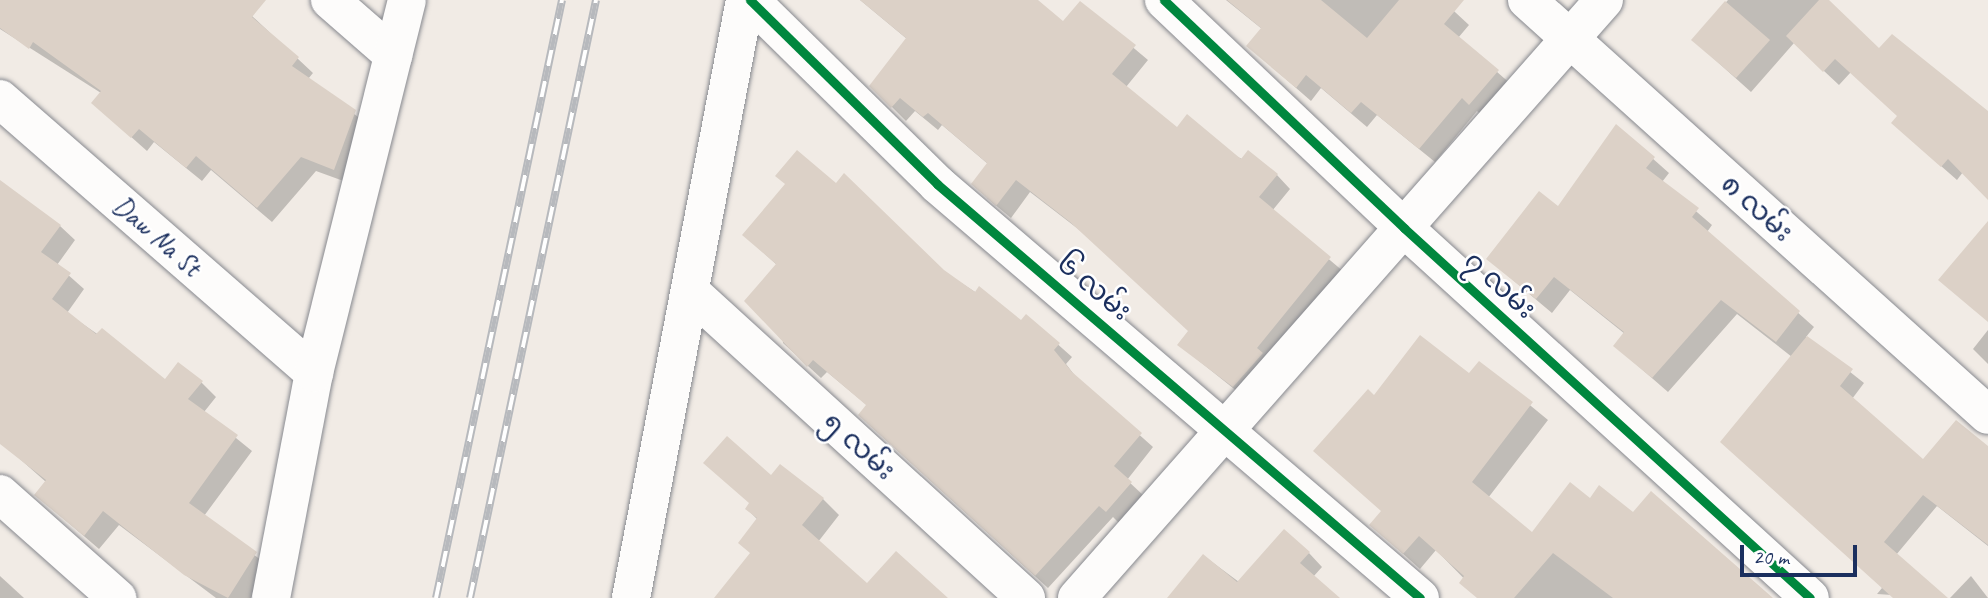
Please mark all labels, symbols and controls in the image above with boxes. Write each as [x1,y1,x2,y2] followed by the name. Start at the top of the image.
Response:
[1714,167,1800,249] street label: ၈ လမ်း
[105,188,209,284] street label: Daw Na St
[1457,244,1543,326] street label: ၇ လမ်း
[1050,246,1138,328] street label: ၆ လမ်း
[816,405,902,487] street label: ၅ လမ်း
[1743,532,1860,576] scale bar
[1753,544,1789,570] text: 20 m

